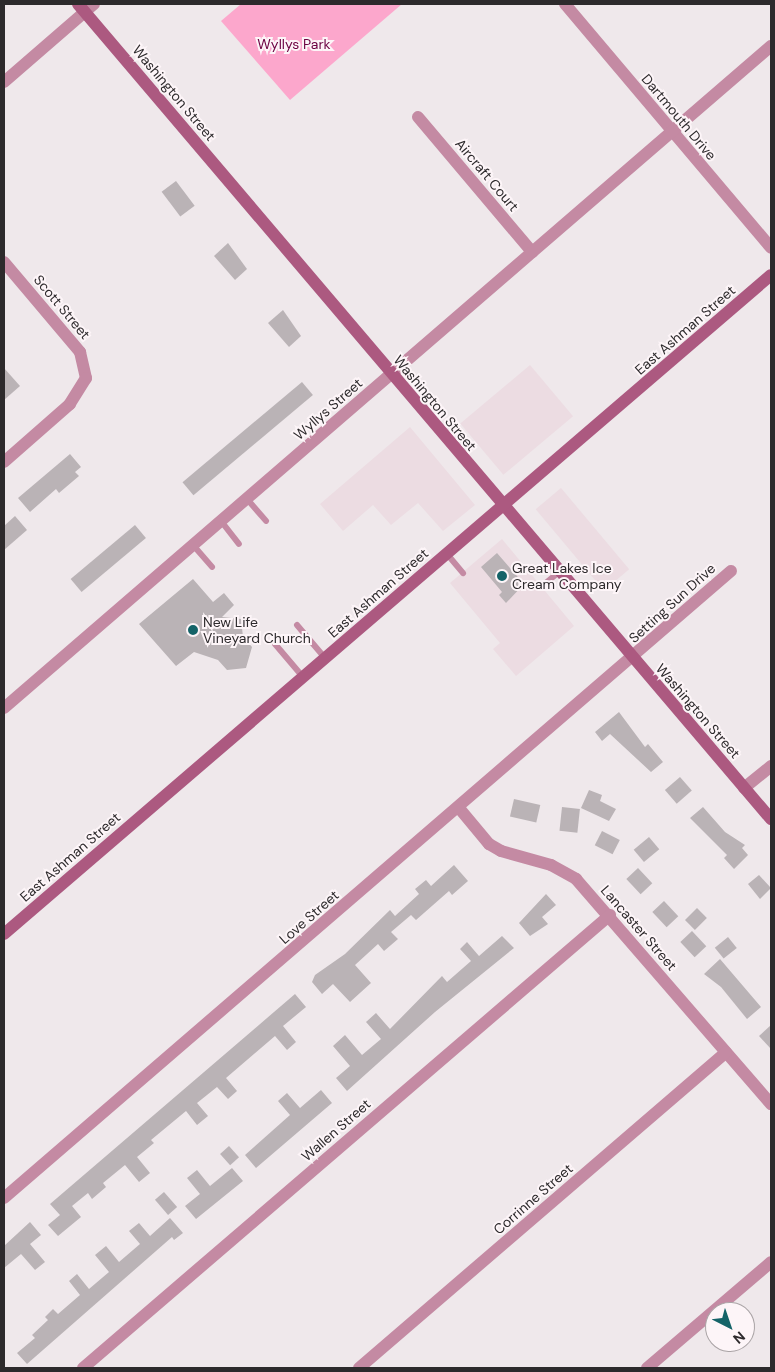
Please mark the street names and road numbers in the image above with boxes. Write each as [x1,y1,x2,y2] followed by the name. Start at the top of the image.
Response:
[129,42,219,144] street label: Washington Street
[638,71,720,163] street label: Dartmouth Drive
[452,135,522,215] street label: Aircraft Court
[30,272,94,342] street label: Scott Street
[631,282,739,378] street label: East Ashman Street
[390,352,480,454] street label: Washington Street
[290,375,366,443] street label: Wyllys Street
[324,545,432,641] street label: East Ashman Street
[625,560,719,646] street label: Setting Sun Drive
[652,660,744,762] street label: Washington Street
[16,809,124,905] street label: East Ashman Street
[597,882,681,974] street label: Lancaster Street
[276,887,342,947] street label: Love Street
[298,1095,374,1165] street label: Wallen Street
[490,1160,576,1238] street label: Corrinne Street

